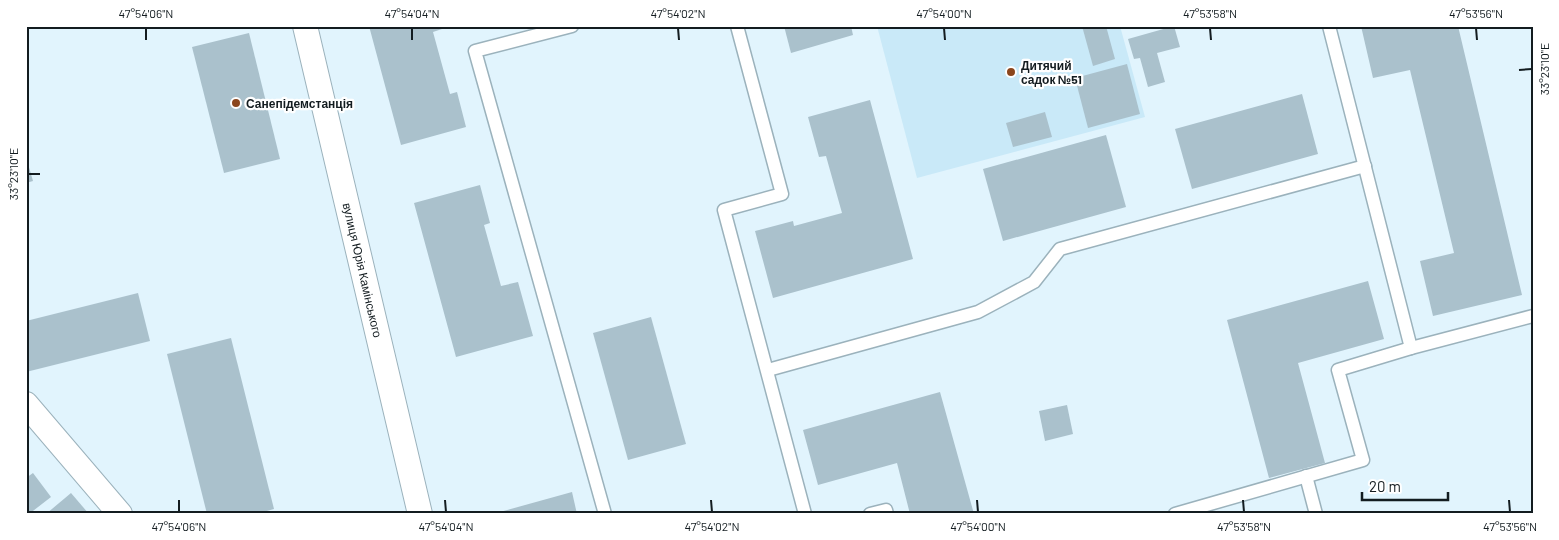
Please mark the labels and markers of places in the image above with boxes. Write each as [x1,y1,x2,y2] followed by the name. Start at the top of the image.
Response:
[1021,58,1082,87] place label: Дитячий садок №51
[1005,66,1017,78] marker: Дитячий садок №51
[246,96,353,111] place label: Санепідемстанція
[230,97,242,109] marker: Санепідемстанція

